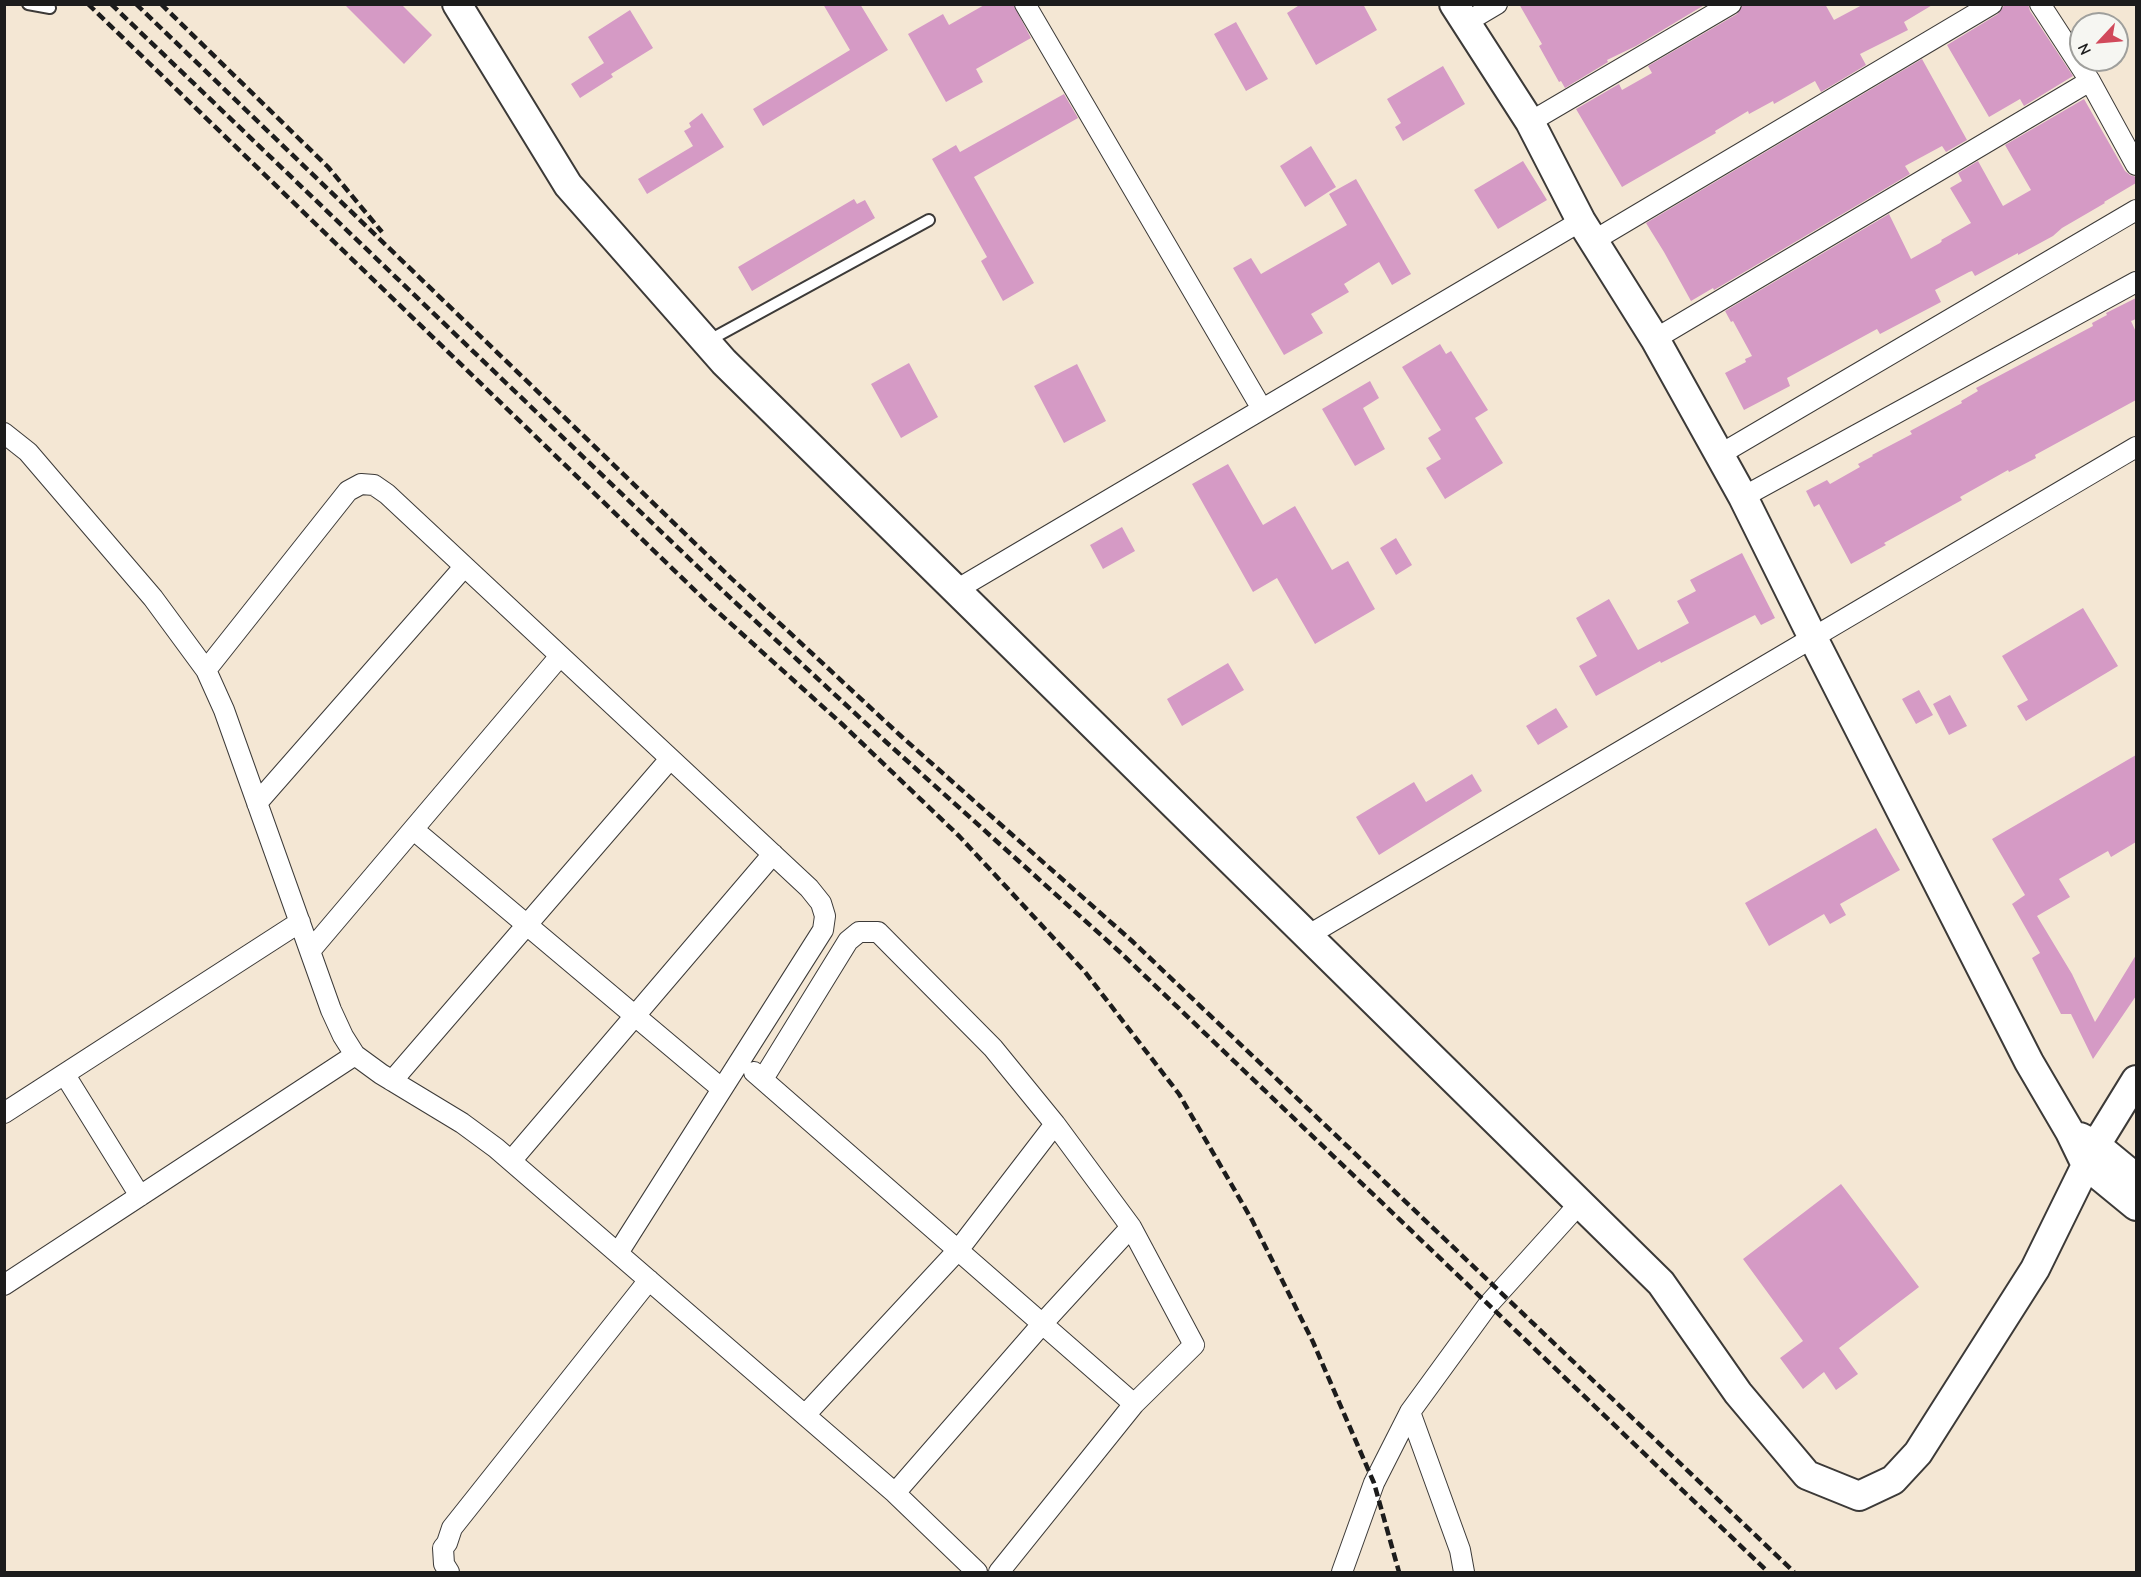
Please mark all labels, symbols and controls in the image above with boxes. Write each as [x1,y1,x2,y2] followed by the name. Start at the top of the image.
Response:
[2069,12,2129,72] north arrow
[2074,40,2095,58] text: N

